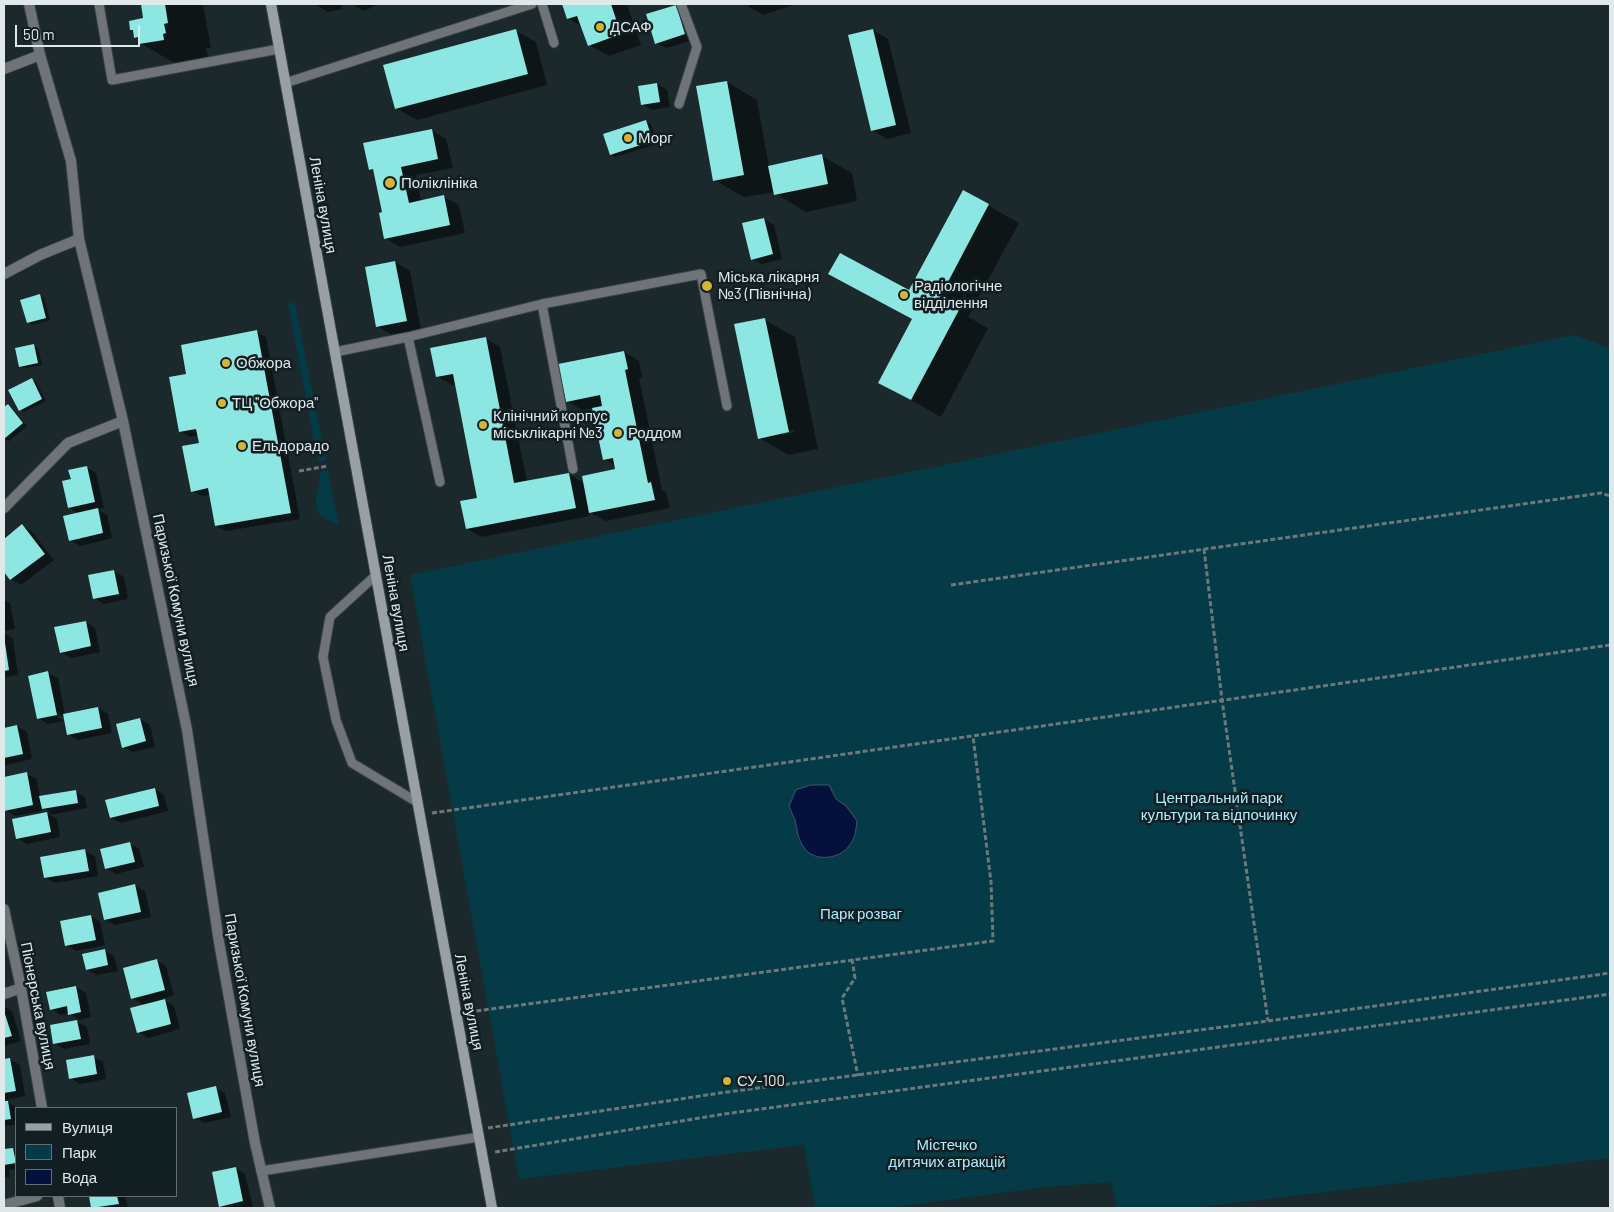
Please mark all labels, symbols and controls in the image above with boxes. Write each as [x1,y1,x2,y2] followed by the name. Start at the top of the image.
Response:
[18,15,142,47] scale bar
[610,18,652,36] place label: ДСАФ
[594,21,606,33] marker: ДСАФ
[23,25,55,43] text: 50 m
[638,129,673,147] place label: Морг
[622,132,634,144] marker: Морг
[306,155,340,255] street label: Леніна вулиця
[401,174,478,192] place label: Поліклініка
[383,176,397,190] marker: Поліклініка
[718,268,819,303] place label: Міська лікарня №3 (Північна)
[914,277,1002,312] place label: Радіологічне відділення
[700,279,714,293] marker: Міська лікарня №3 (Північна)
[898,289,910,301] marker: Радіологічне відділення
[236,354,291,372] place label: Обжора
[220,357,232,369] marker: Обжора
[232,394,318,412] place label: ТЦ "Обжора"
[216,397,228,409] marker: ТЦ "Обжора"
[493,407,608,442] place label: Клінічний корпус міськлікарні №3
[477,419,489,431] marker: Клінічний корпус міськлікарні №3
[628,424,682,442] place label: Роддом
[612,427,624,439] marker: Роддом
[252,437,329,455] place label: Ельдорадо
[236,440,248,452] marker: Ельдорадо
[149,512,203,688] street label: Паризької Комуни вулиця
[379,553,413,653] street label: Леніна вулиця
[1141,789,1297,824] park label: Центральний парк культури та відпочинку
[820,905,902,923] park label: Парк розваг
[221,912,269,1088] street label: Паризької Комуни вулиця
[17,941,59,1071] street label: Піонерська вулиця
[451,952,487,1052] street label: Леніна вулиця
[737,1072,785,1090] place label: СУ-100
[721,1075,733,1087] marker: СУ-100
[15,1107,178,1197] legend
[62,1118,113,1136] text: Вулиця
[888,1136,1006,1171] park label: Містечко дитячих атракцій
[62,1143,96,1161] text: Парк
[62,1168,97,1186] text: Вода

